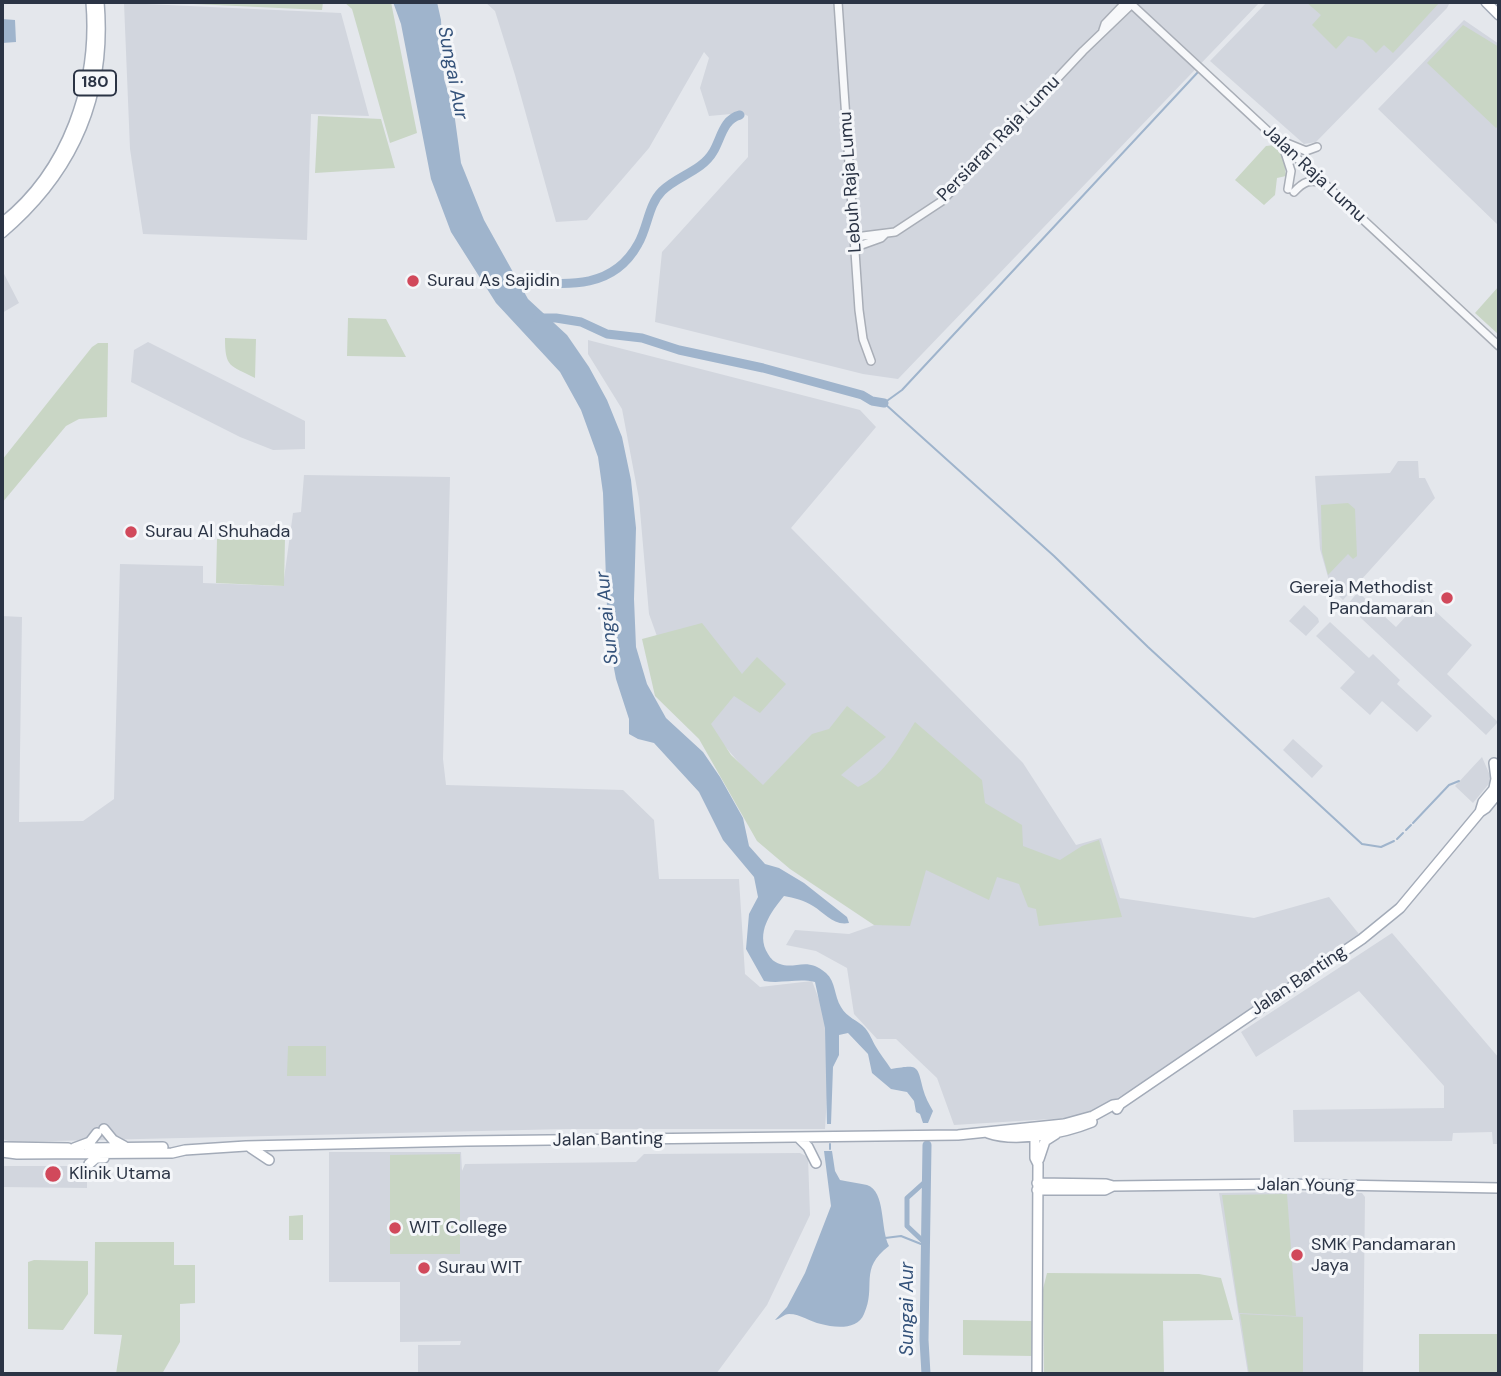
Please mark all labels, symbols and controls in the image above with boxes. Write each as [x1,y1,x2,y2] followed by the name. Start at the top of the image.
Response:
[432,25,472,121] water label: Sungai Aur
[74,71,116,96] road number: 180
[933,71,1065,207] street label: Persiaran Raja Lumu
[835,111,867,253] street label: Lebuh Raja Lumu
[1258,121,1370,227] street label: Jalan Raja Lumu
[427,270,560,292] place label: Surau As Sajidin
[405,273,421,289] marker: Surau As Sajidin
[145,521,290,543] place label: Surau Al Shuhada
[123,524,139,540] marker: Surau Al Shuhada
[592,570,624,666] water label: Sungai Aur
[1289,577,1433,620] place label: Gereja Methodist Pandamaran
[1439,590,1455,606] marker: Gereja Methodist Pandamaran
[1247,941,1351,1021] street label: Jalan Banting
[553,1128,663,1152] street label: Jalan Banting
[69,1163,171,1185] place label: Klinik Utama
[43,1164,63,1184] marker: Klinik Utama
[1257,1174,1355,1198] street label: Jalan Young
[409,1217,507,1239] place label: WIT College
[387,1220,403,1236] marker: WIT College
[1311,1234,1456,1276] place label: SMK Pandamaran Jaya
[1289,1247,1305,1263] marker: SMK Pandamaran Jaya
[438,1257,522,1279] place label: Surau WIT
[416,1260,432,1276] marker: Surau WIT
[897,1262,919,1356] water label: Sungai Aur

